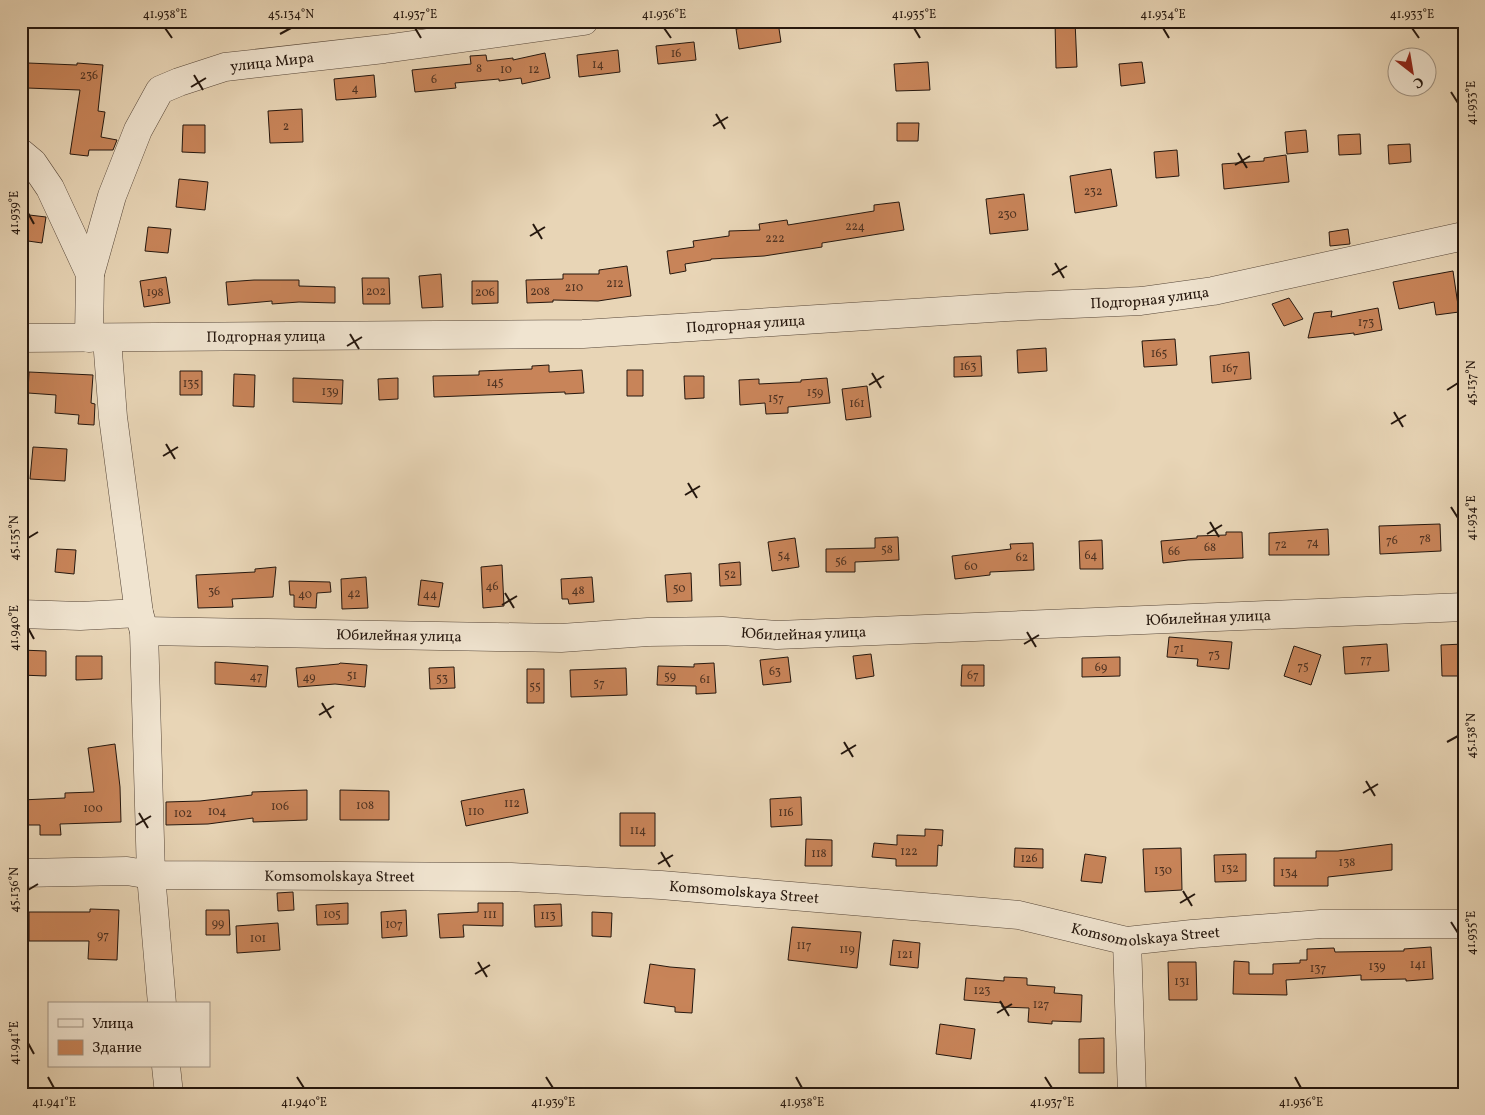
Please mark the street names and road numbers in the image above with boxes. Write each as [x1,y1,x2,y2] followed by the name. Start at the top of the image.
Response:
[229,48,315,78] street label: улица Мира
[1090,283,1211,315] street label: Подгорная улица
[685,311,806,339] street label: Подгорная улица
[206,327,326,349] street label: Подгорная улица
[1145,606,1271,632] street label: Юбилейная улица
[740,622,867,647] street label: Юбилейная улица
[336,625,462,648] street label: Юбилейная улица
[264,867,415,888] street label: Komsomolskaya Street
[668,877,820,910] street label: Komsomolskaya Street
[1069,919,1221,953] street label: Komsomolskaya Street

